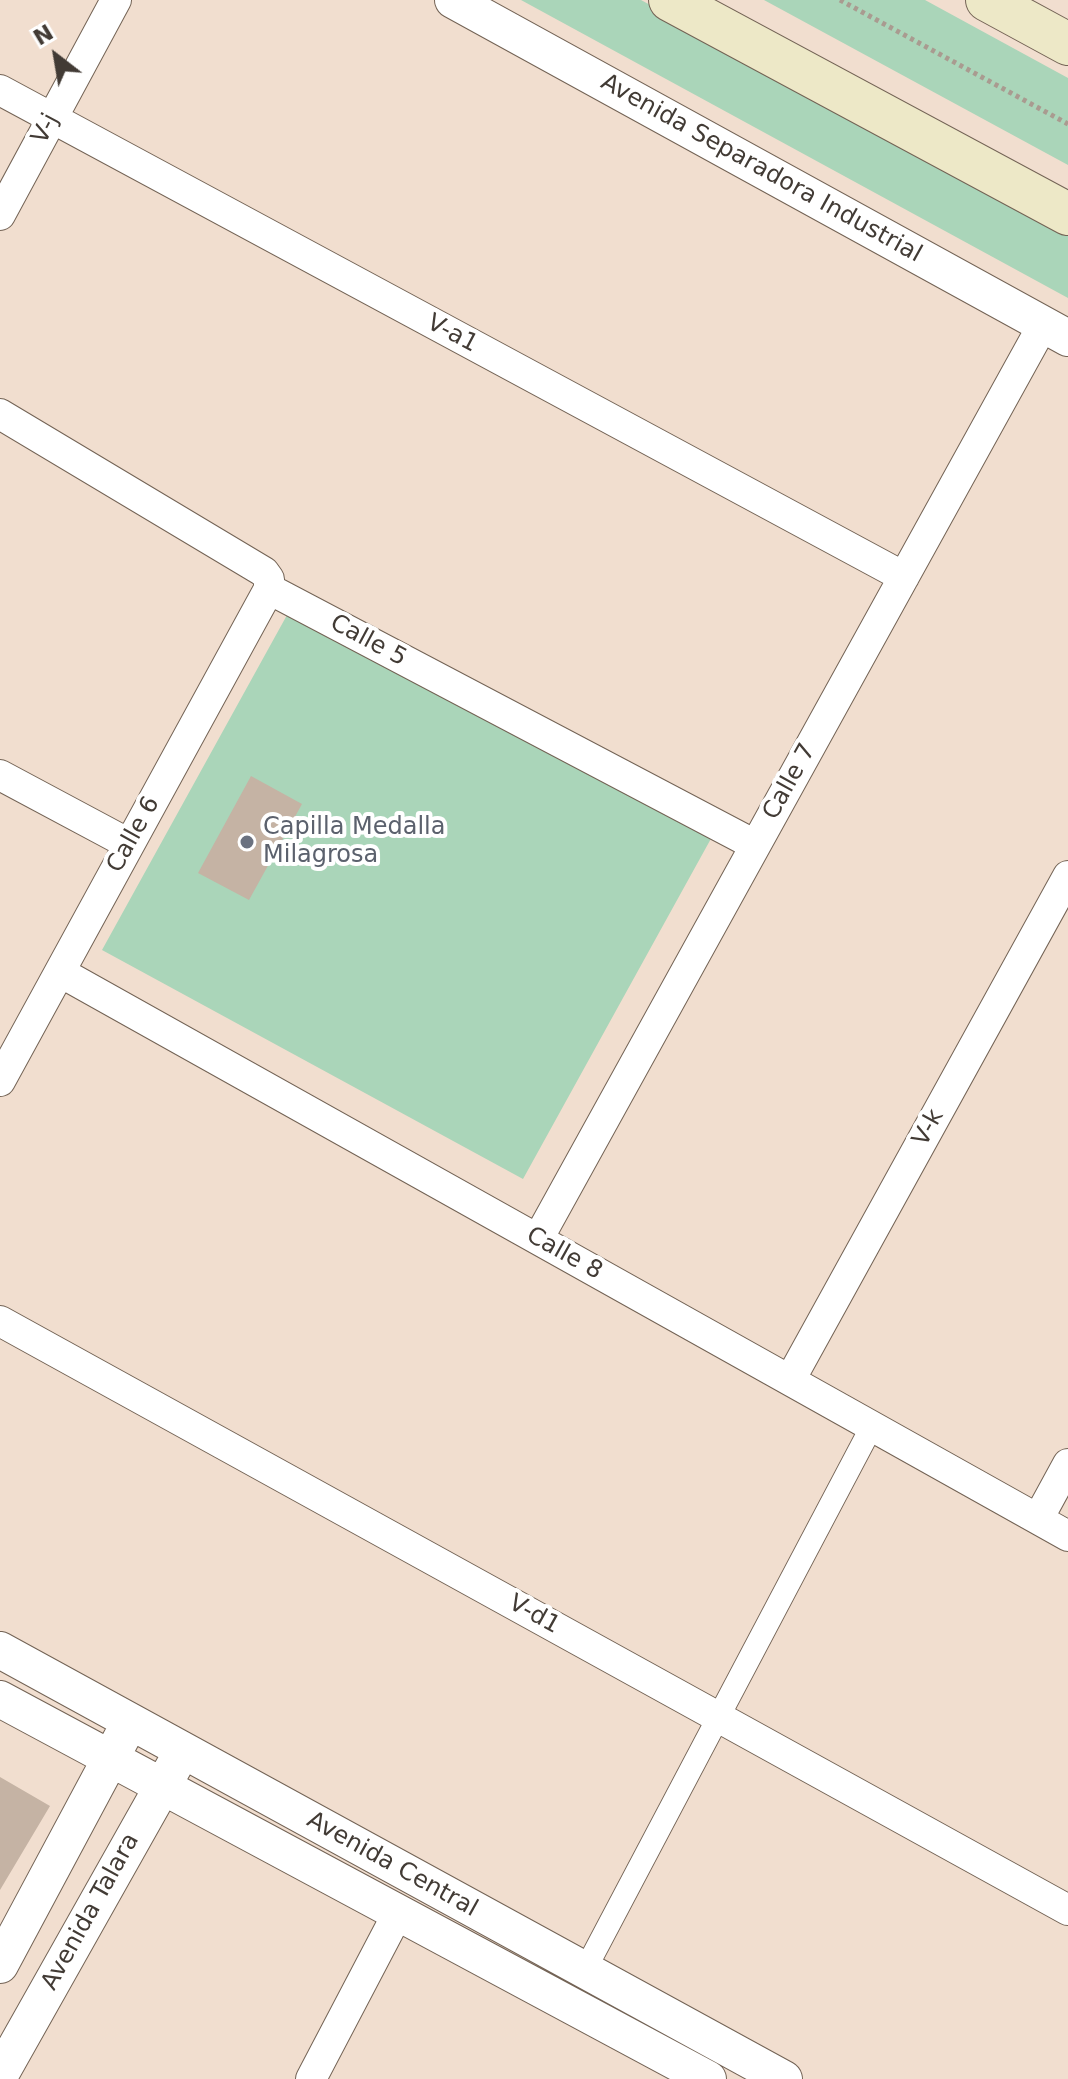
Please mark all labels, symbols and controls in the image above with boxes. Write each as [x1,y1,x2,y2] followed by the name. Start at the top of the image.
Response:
[16,16,96,96] north arrow
[29,20,58,50] text: N
[595,69,927,269] street label: Avenida Separadora Industrial
[26,109,66,149] street label: V-j
[422,309,482,359] street label: V-a1
[325,609,411,673] street label: Calle 5
[757,739,823,825] street label: Calle 7
[101,792,167,878] street label: Calle 6
[263,814,445,870] place label: Capilla Medalla Milagrosa
[238,833,256,851] marker: Capilla Medalla Milagrosa
[907,1105,951,1151] street label: V-k
[521,1221,607,1287] street label: Calle 8
[503,1589,565,1641] street label: V-d1
[302,1806,482,1924] street label: Avenida Central
[36,1829,146,1995] street label: Avenida Talara

